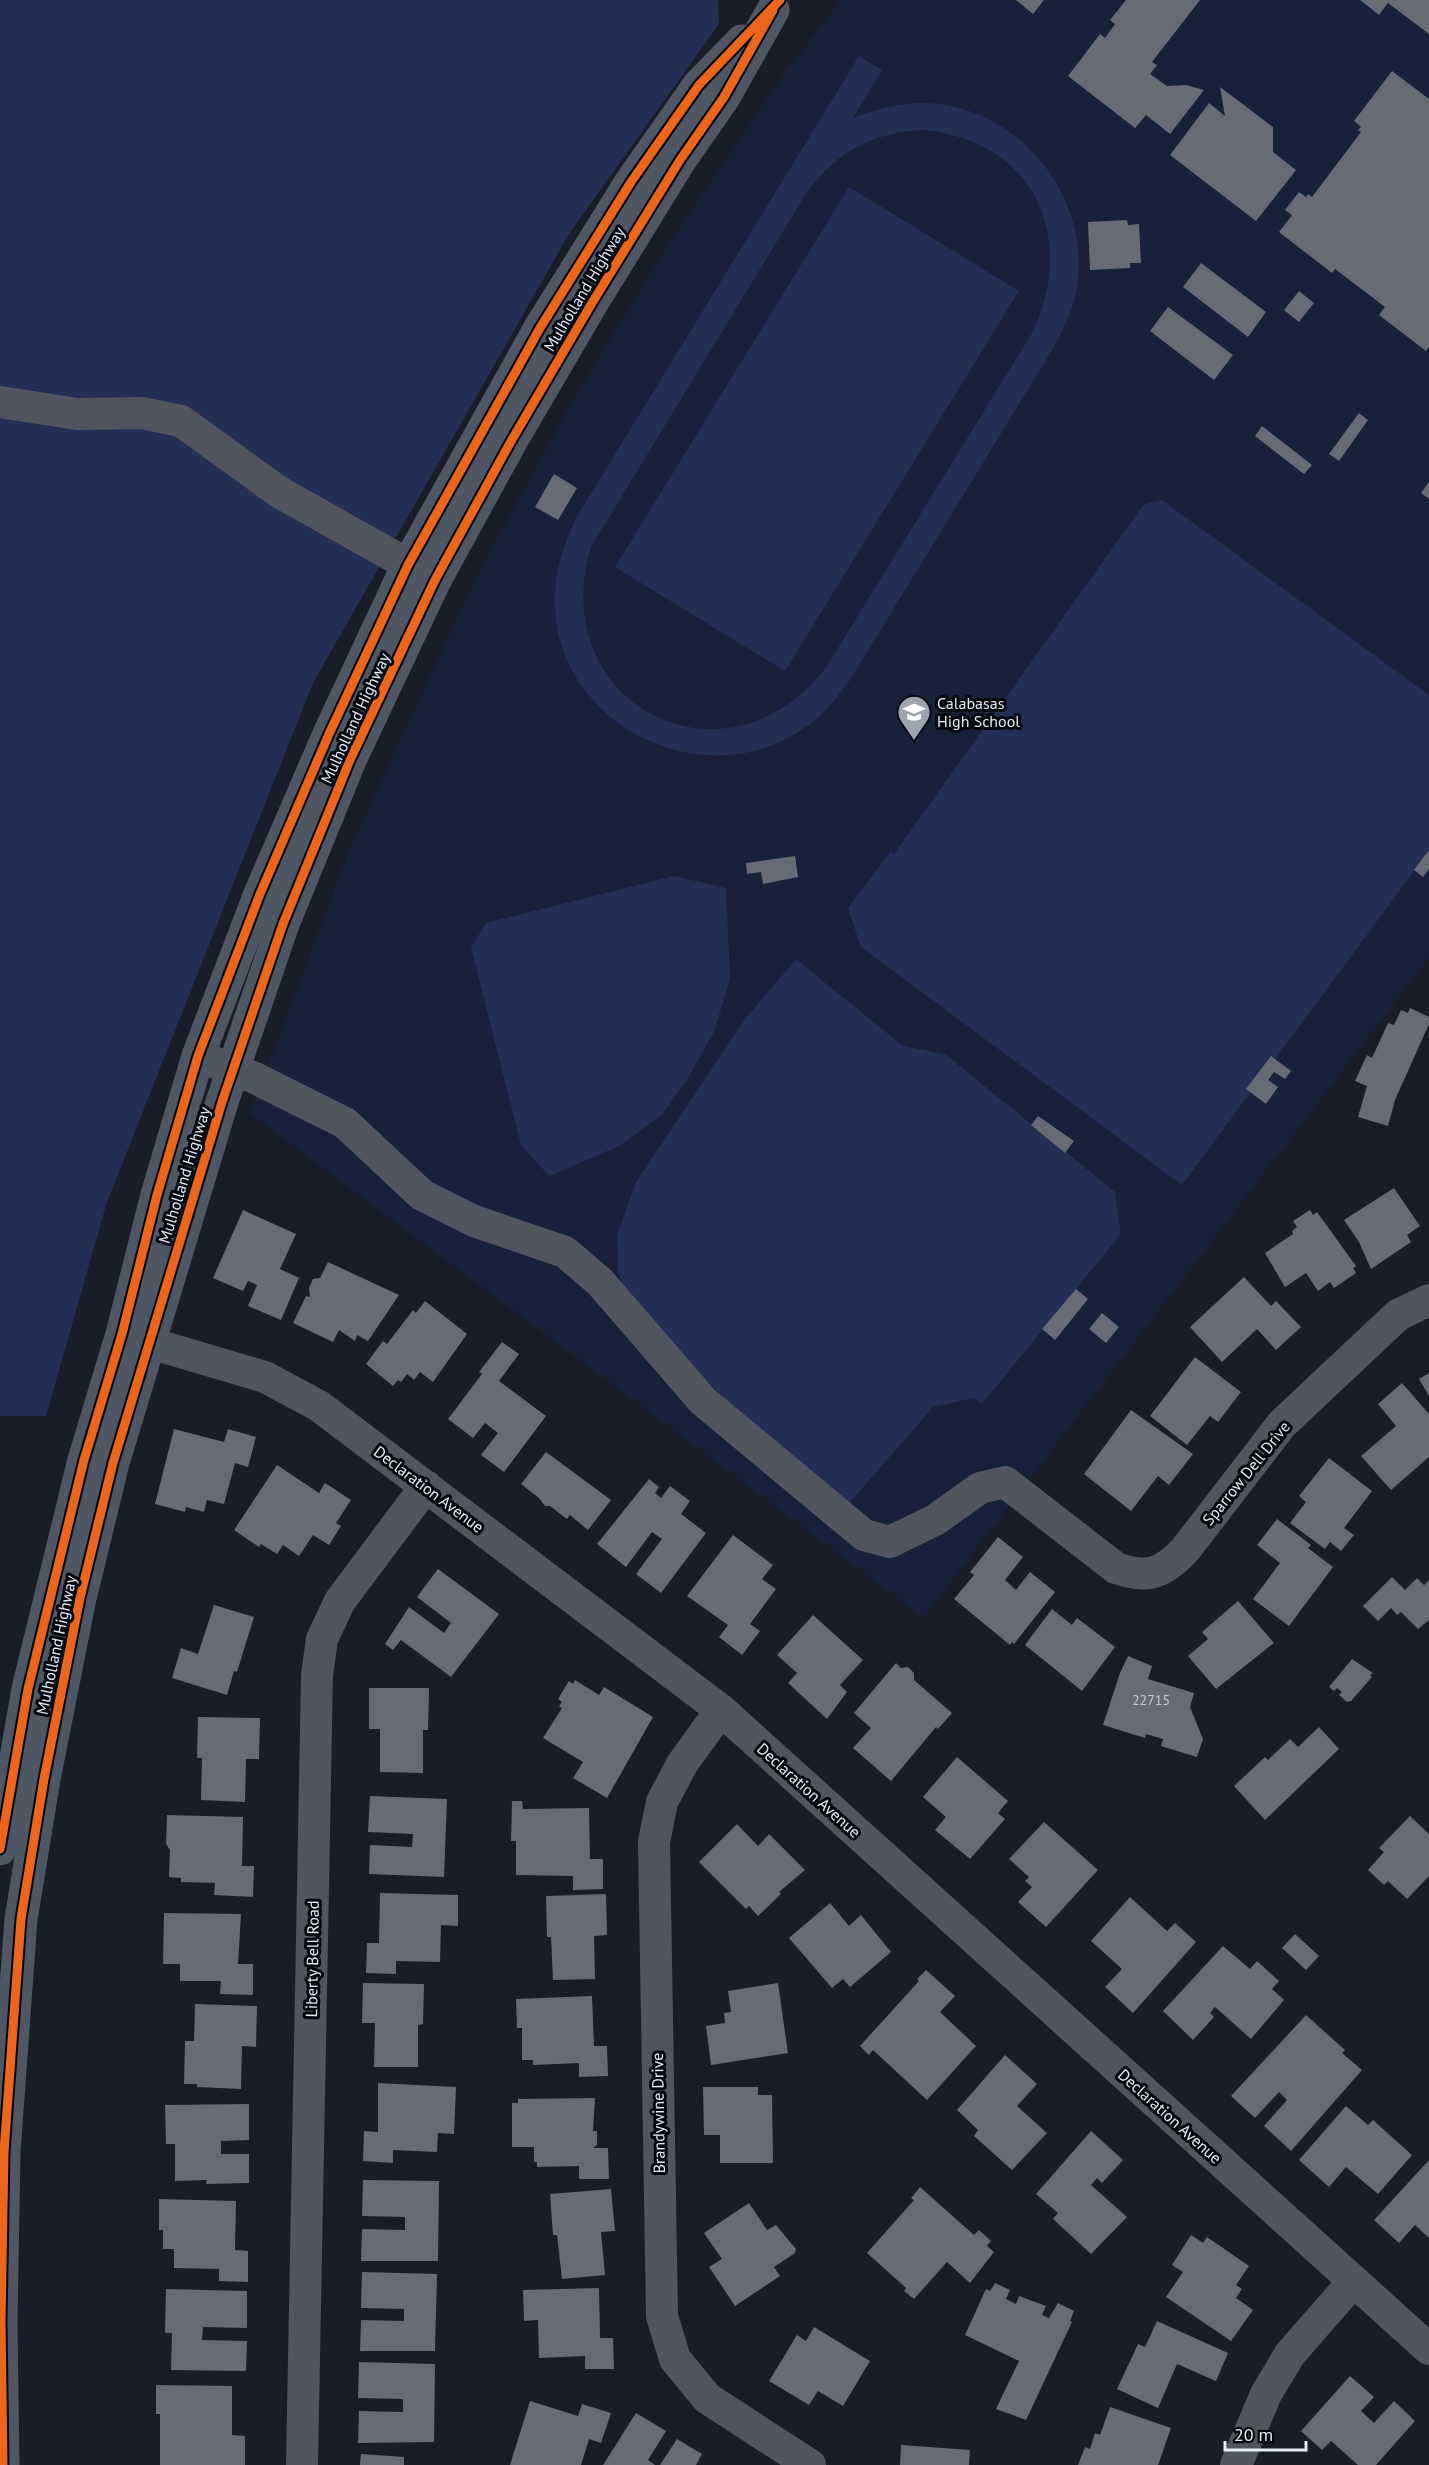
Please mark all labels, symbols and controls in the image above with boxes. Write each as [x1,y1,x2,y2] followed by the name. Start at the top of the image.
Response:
[539,223,629,355] street label: Mulholland Highway
[316,649,394,786] street label: Mulholland Highway
[937,693,1020,731] place label: Calabasas High School
[896,694,932,741] school or university icon: Calabasas High School
[154,1104,214,1246] street label: Mulholland Highway
[1198,1417,1294,1529] street label: Sparrow Dell Drive
[370,1441,488,1537] street label: Declaration Avenue
[31,1573,81,1716] street label: Mulholland Highway
[1132,1691,1170,1709] house number: 22715
[753,1738,865,1842] street label: Declaration Avenue
[301,1900,323,2018] street label: Liberty Bell Road
[647,2052,669,2174] street label: Brandywine Drive
[1114,2064,1226,2168] street label: Declaration Avenue
[1225,2414,1306,2452] scale bar
[1234,2423,1273,2446] text: 20 m

